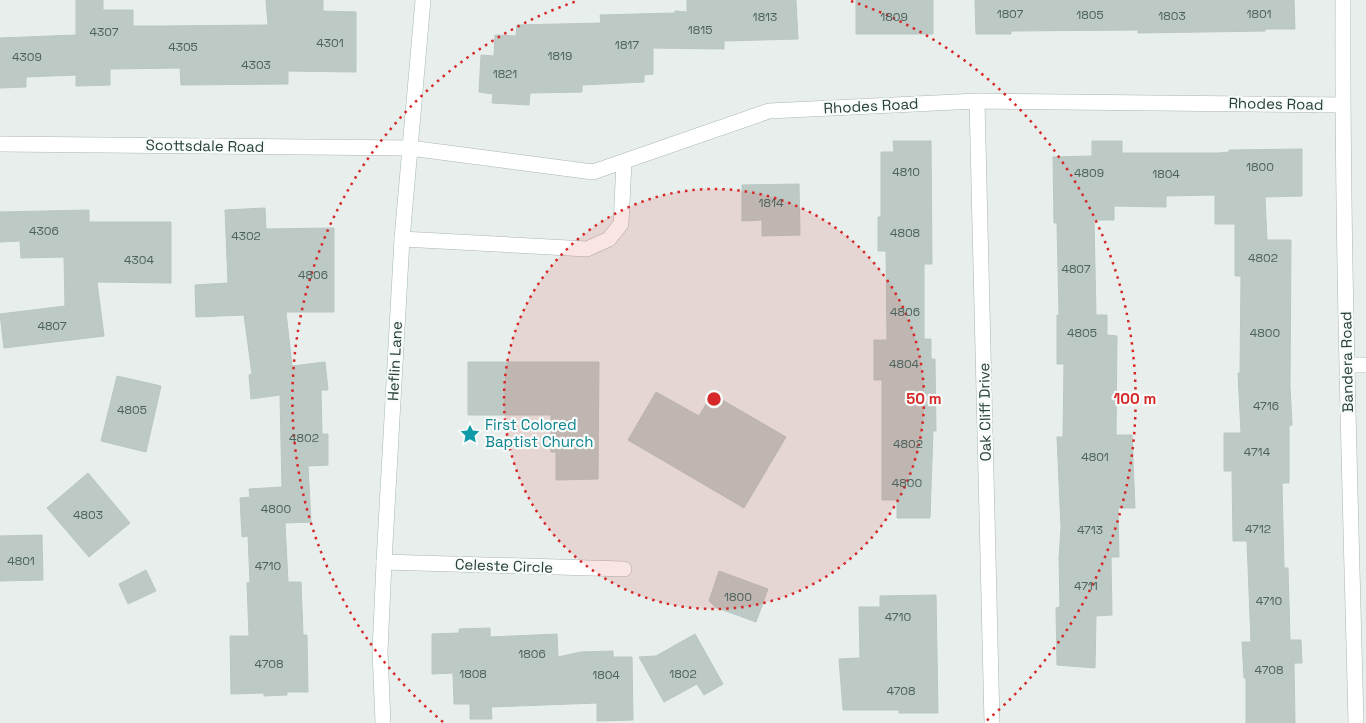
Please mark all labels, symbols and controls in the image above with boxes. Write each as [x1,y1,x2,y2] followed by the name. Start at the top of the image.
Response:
[997,6,1024,22] house number: 1807
[1246,6,1272,22] house number: 1801
[1076,7,1104,23] house number: 1805
[1158,8,1186,24] house number: 1803
[753,9,777,25] house number: 1813
[880,9,908,25] house number: 1809
[688,22,712,38] house number: 1815
[90,24,119,40] house number: 4307
[316,35,344,51] house number: 4301
[615,37,639,53] house number: 1817
[168,39,198,55] house number: 4305
[548,48,572,64] house number: 1819
[12,49,42,65] house number: 4309
[241,57,271,73] house number: 4303
[493,66,517,82] house number: 1821
[1228,93,1324,114] street label: Rhodes Road
[823,94,919,117] street label: Rhodes Road
[146,135,264,156] street label: Scottsdale Road
[1246,159,1274,175] house number: 1800
[892,164,920,180] house number: 4810
[1074,165,1104,181] house number: 4809
[1152,166,1180,182] house number: 1804
[758,195,784,211] house number: 1814
[29,223,59,239] house number: 4306
[890,225,920,241] house number: 4808
[231,228,261,244] house number: 4302
[1248,250,1278,266] house number: 4802
[124,252,154,268] house number: 4304
[1061,261,1091,277] house number: 4807
[298,267,328,283] house number: 4806
[890,304,920,320] house number: 4806
[1336,311,1357,413] street label: Bandera Road
[37,318,67,334] house number: 4807
[383,320,406,401] street label: Heflin Lane
[1067,325,1097,341] house number: 4805
[1250,325,1280,341] house number: 4800
[889,356,920,372] house number: 4804
[974,362,995,462] street label: Oak Cliff Drive
[906,389,942,408] text: 50 m
[1114,389,1156,408] text: 100 m
[705,390,723,408] centre of rings
[1253,398,1279,414] house number: 4716
[117,402,147,418] house number: 4805
[485,415,593,451] place label: First Colored Baptist Church
[459,423,481,445] place icon: First Colored Baptist Church
[289,430,319,446] house number: 4802
[893,436,923,452] house number: 4802
[1244,444,1271,460] house number: 4714
[1081,449,1109,465] house number: 4801
[892,475,922,491] house number: 4800
[261,501,291,517] house number: 4800
[73,507,103,523] house number: 4803
[1245,521,1271,537] house number: 4712
[1077,522,1103,538] house number: 4713
[7,553,35,569] house number: 4801
[455,554,554,577] street label: Celeste Circle
[255,558,281,574] house number: 4710
[1074,578,1098,594] house number: 4711
[724,589,752,605] house number: 1800
[1256,593,1282,609] house number: 4710
[885,609,911,625] house number: 4710
[518,646,546,662] house number: 1806
[255,656,283,672] house number: 4708
[1255,662,1283,678] house number: 4708
[459,666,487,682] house number: 1808
[669,666,697,682] house number: 1802
[592,667,620,683] house number: 1804
[887,683,915,699] house number: 4708

